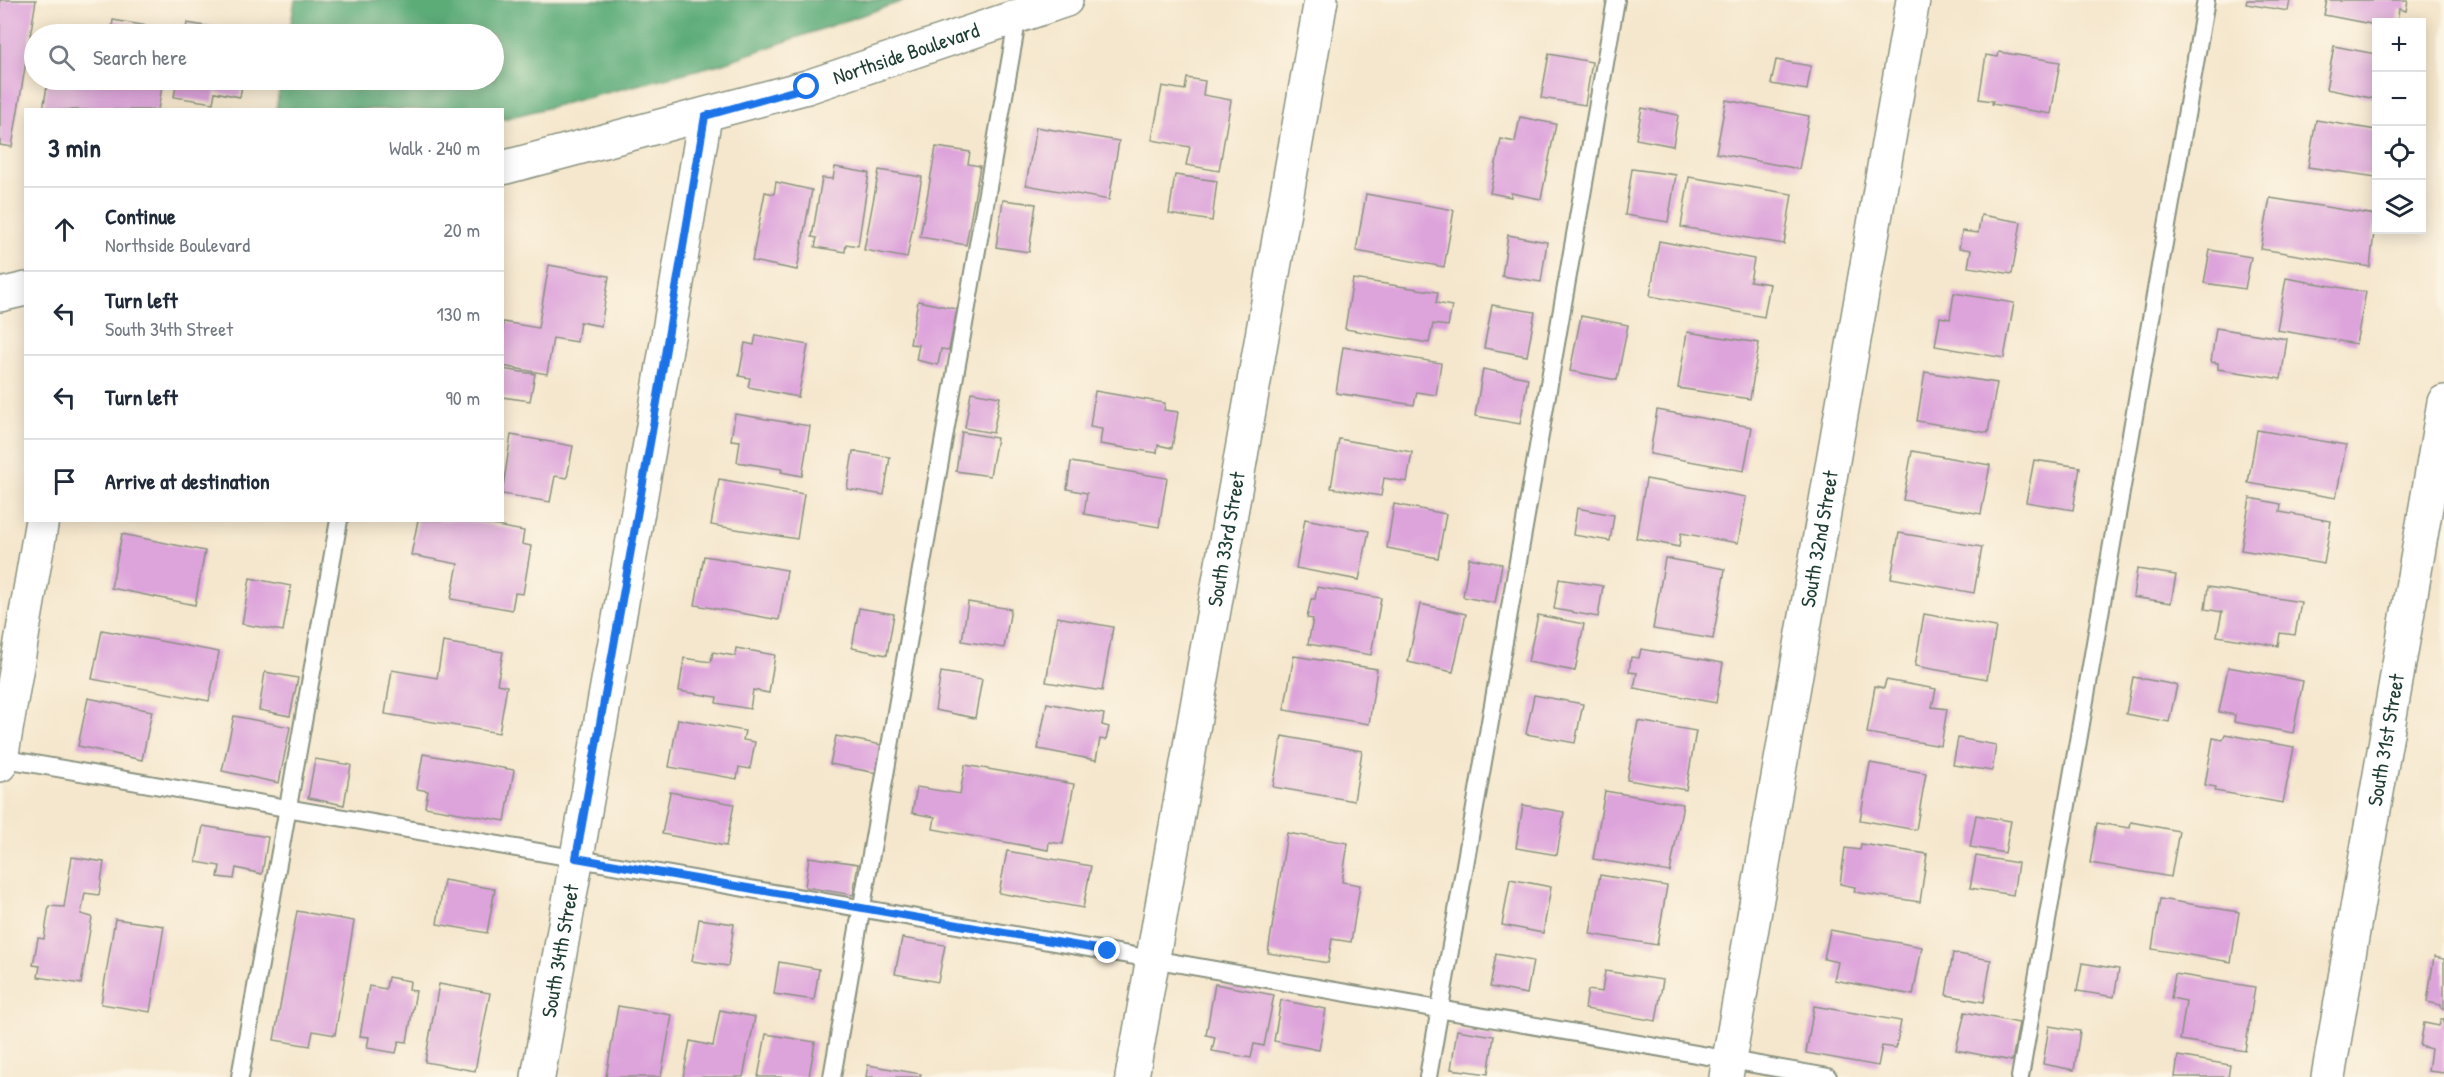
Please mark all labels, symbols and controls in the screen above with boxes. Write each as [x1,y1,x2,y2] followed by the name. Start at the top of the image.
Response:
[829,15,983,91] street label: Northside Boulevard
[2372,18,2426,234] map controls
[2372,18,2426,72] button: +
[24,24,504,90] search box
[45,41,78,74] icon: search
[93,42,187,72] text: Search here
[2372,72,2426,126] button: −
[793,73,819,99] route start
[2372,126,2426,180] button: locate
[48,130,101,165] text: 3 min
[389,134,480,161] text: Walk · 240 m
[2372,180,2426,234] button: layers
[105,201,176,231] text: Continue
[48,213,81,246] icon: ahead
[443,216,480,243] text: 20 m
[105,231,250,258] text: Northside Boulevard
[105,285,178,315] text: Turn left
[48,297,81,330] icon: left
[437,300,480,327] text: 130 m
[105,315,233,342] text: South 34th Street
[48,381,81,414] icon: left
[105,382,178,412] text: Turn left
[446,384,480,411] text: 90 m
[48,465,81,498] icon: arrive
[105,466,270,496] text: Arrive at destination
[1793,468,1845,609] street label: South 32nd Street
[1200,469,1252,609] street label: South 33rd Street
[2360,671,2411,808] street label: South 31st Street
[534,881,586,1020] street label: South 34th Street
[1094,937,1120,963] route end

